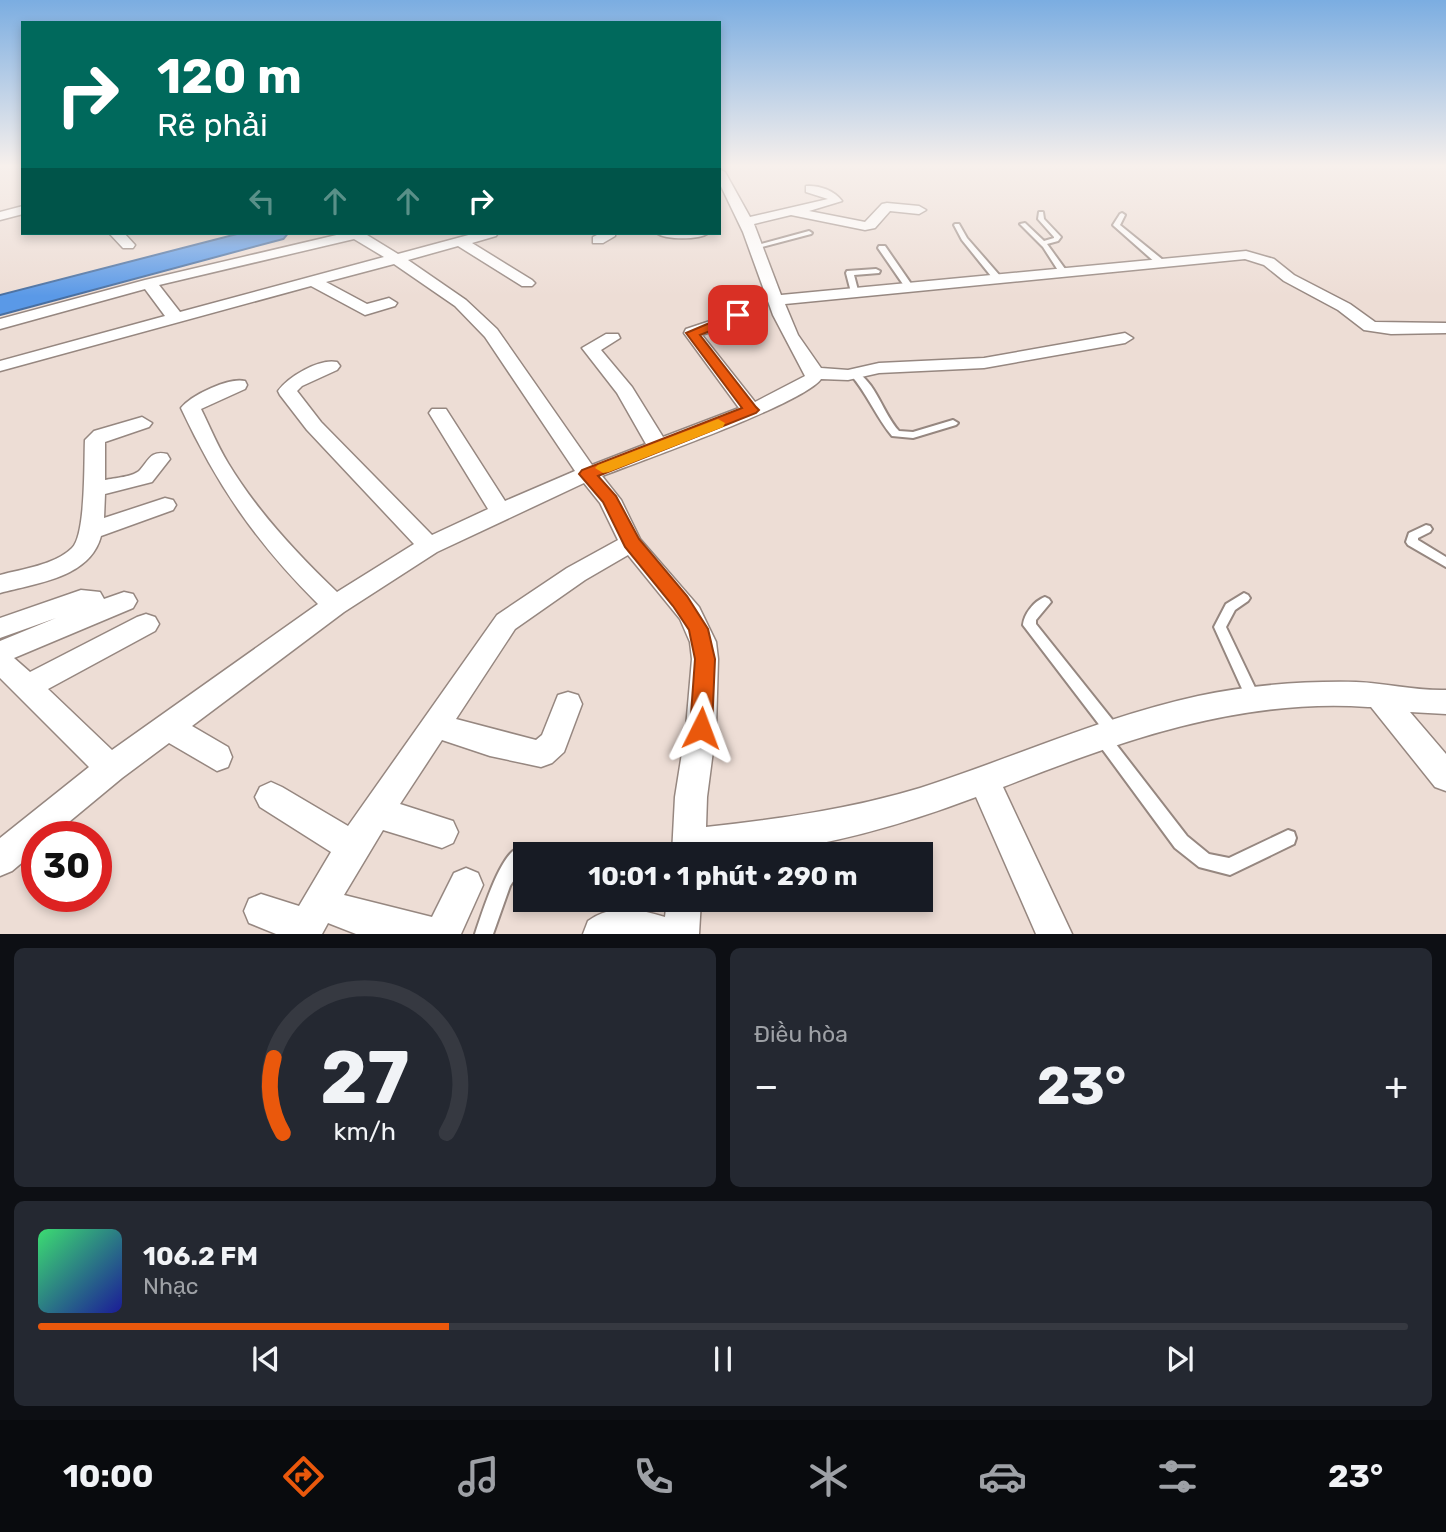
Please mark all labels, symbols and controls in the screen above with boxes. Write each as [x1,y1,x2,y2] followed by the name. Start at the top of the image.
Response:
[157,47,302,105] text: 120 m
[42,49,133,140] icon: right
[157,106,268,144] text: Rẽ phải
[243,182,281,220] icon: left
[316,182,354,220] icon: ahead
[389,182,427,220] icon: ahead
[462,182,500,220] icon: right
[708,285,768,345] pin
[719,296,757,334] icon: arrive
[664,691,738,765] position arrow
[21,821,112,912] speed limit sign: 30
[588,861,858,892] text: 10:01 · 1 phút · 290 m
[754,1020,848,1048] text: Điều hòa
[320,1036,410,1122] text: 27
[1037,1055,1126,1117] text: 23°
[754,1063,779,1109] text: −
[1384,1063,1408,1109] text: +
[334,1117,396,1146] text: km/h
[143,1241,258,1272] text: 106.2 FM
[143,1272,198,1300] text: Nhạc
[247,1340,285,1378] icon: previous
[704,1340,742,1378] icon: pause
[1161,1340,1199,1378] icon: next
[279,1452,328,1501] icon: directions
[454,1452,503,1501] icon: music
[629,1452,678,1501] icon: phone
[804,1452,853,1501] icon: climate
[978,1452,1027,1501] icon: car
[1153,1452,1202,1501] icon: filters
[63,1457,153,1495] text: 10:00
[1328,1457,1383,1495] text: 23°

